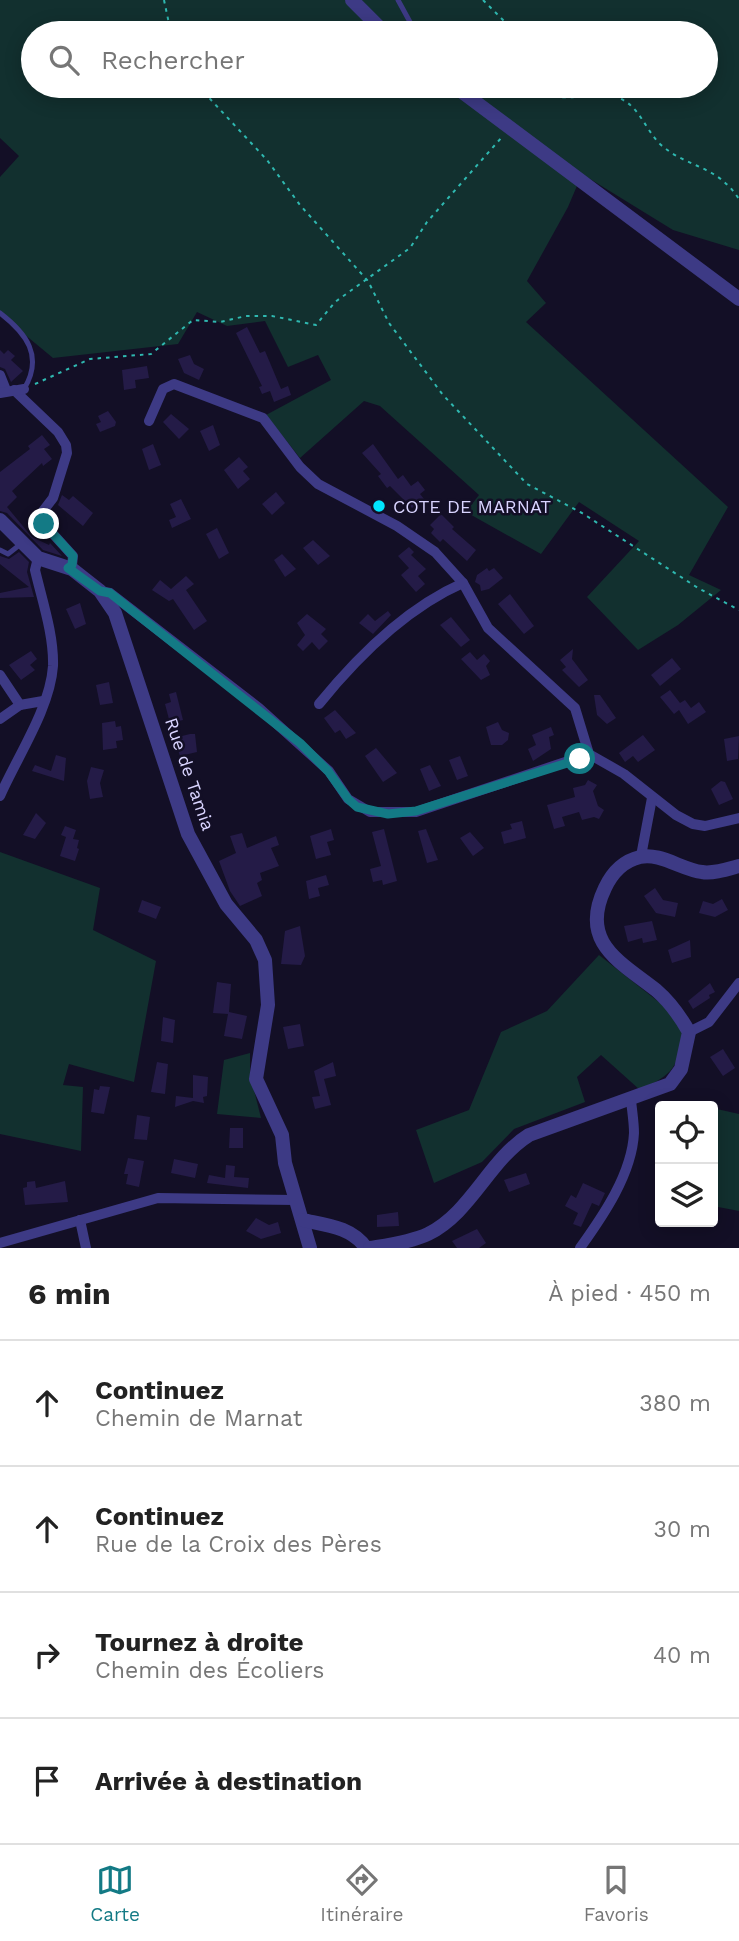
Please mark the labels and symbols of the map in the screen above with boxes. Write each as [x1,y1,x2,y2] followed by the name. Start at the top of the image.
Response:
[393,496,551,517] place label: COTE DE MARNAT
[371,498,387,514] marker: COTE DE MARNAT
[28,508,59,539] route end
[161,715,219,833] street label: Rue de Tamia
[564,743,595,774] route start

